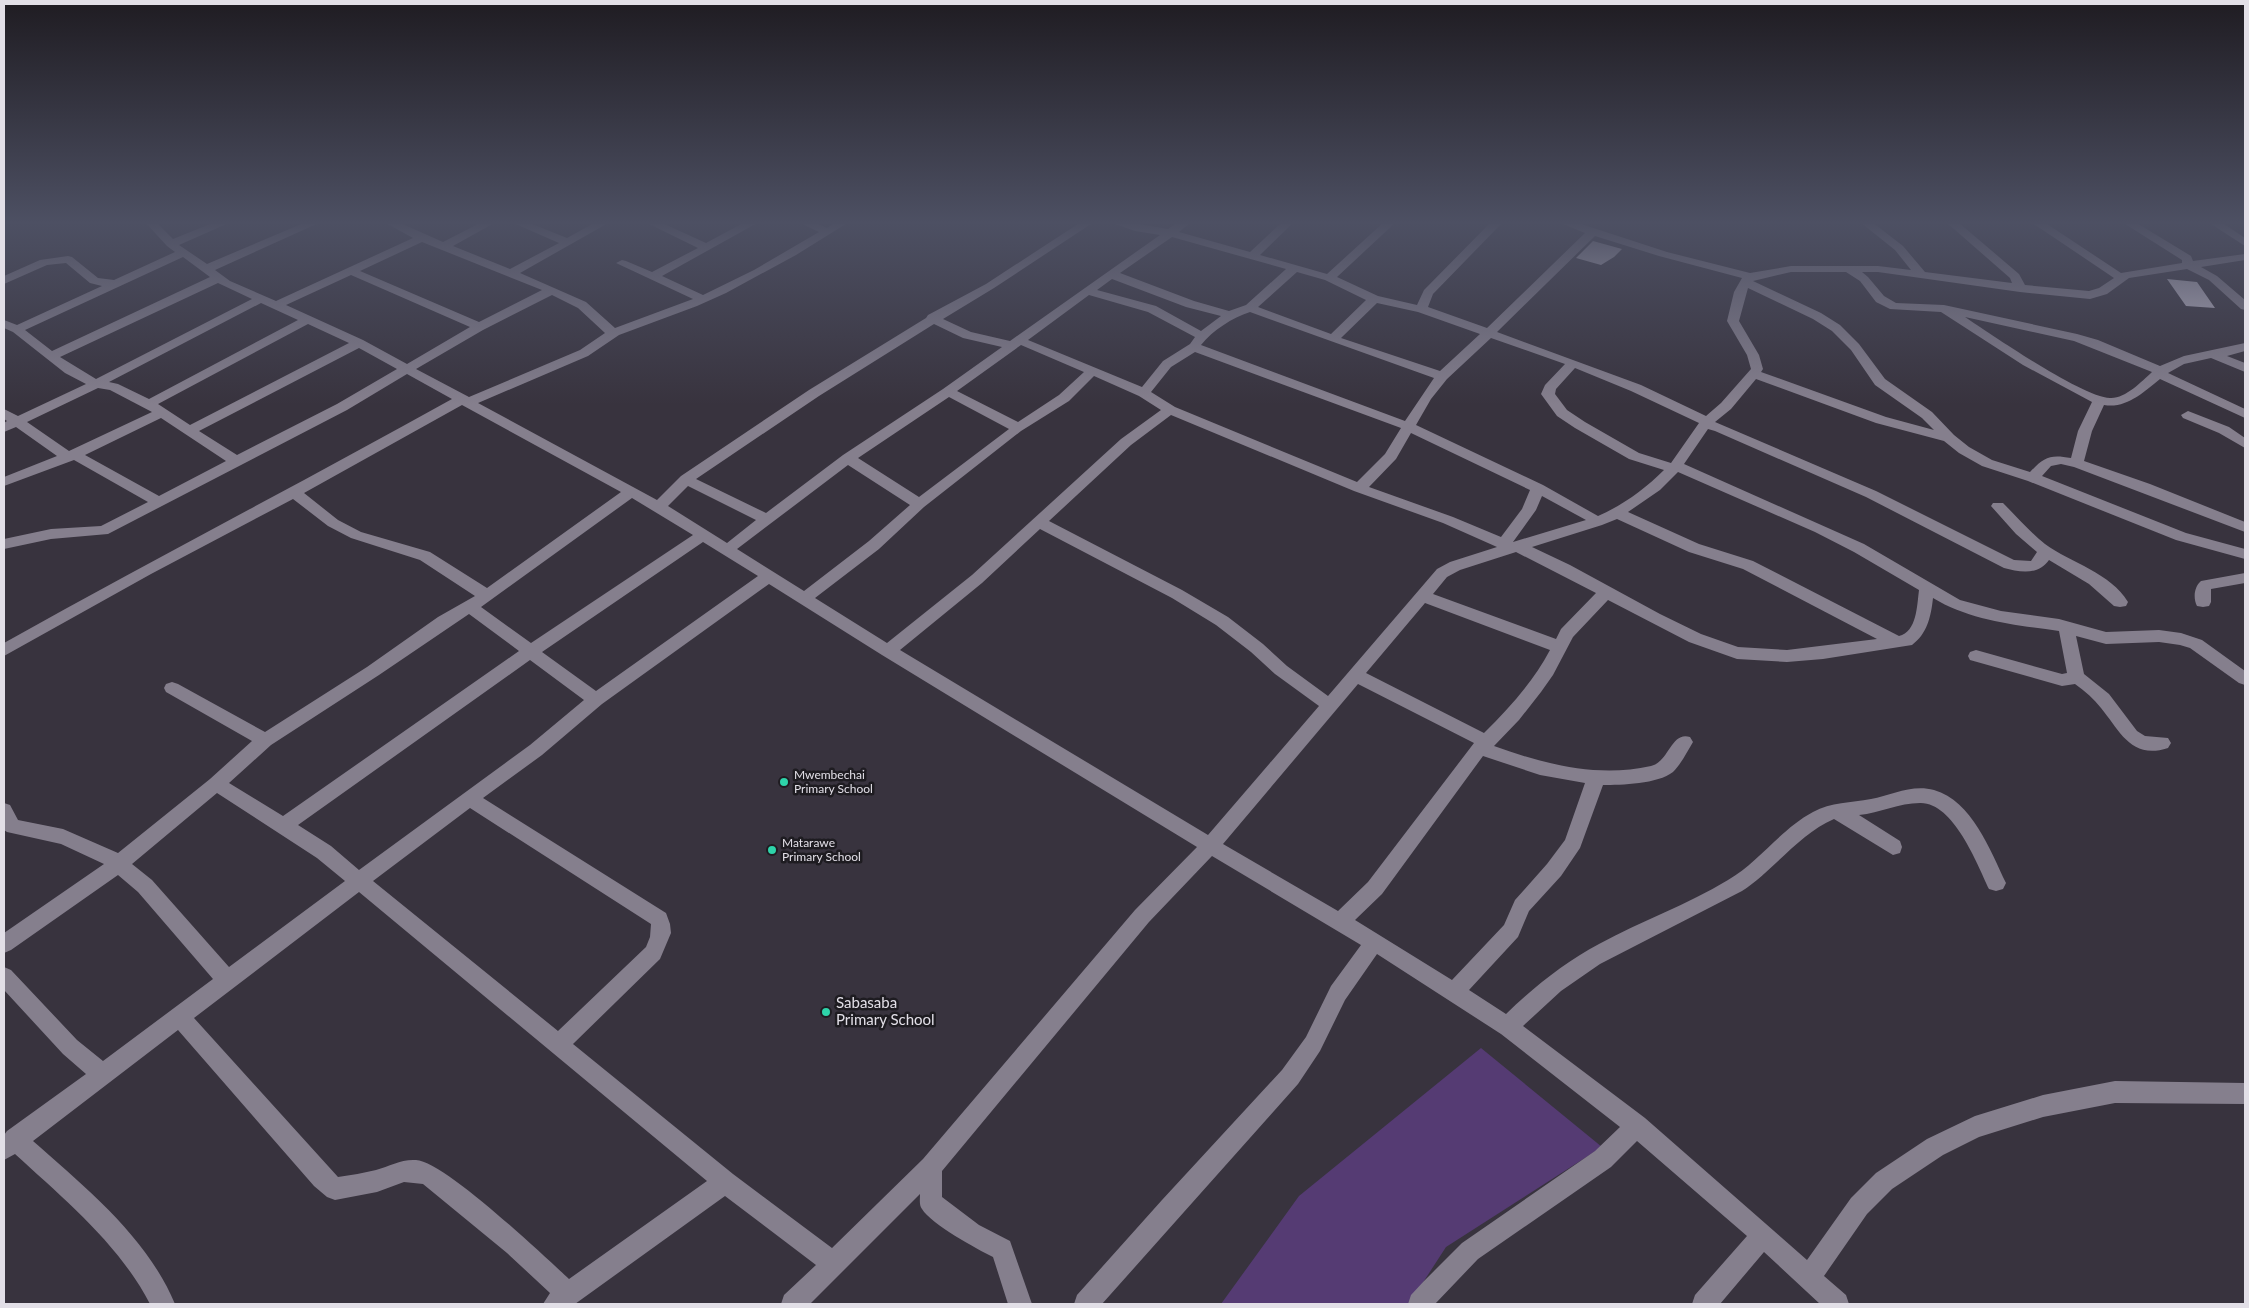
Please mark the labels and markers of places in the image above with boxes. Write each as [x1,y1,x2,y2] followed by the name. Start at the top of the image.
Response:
[794,767,873,796] place label: Mwembechai Primary School
[778,776,790,788] marker: Mwembechai Primary School
[782,835,861,864] place label: Matarawe Primary School
[766,844,778,856] marker: Matarawe Primary School
[836,993,935,1028] place label: Sabasaba Primary School
[820,1006,832,1018] marker: Sabasaba Primary School

